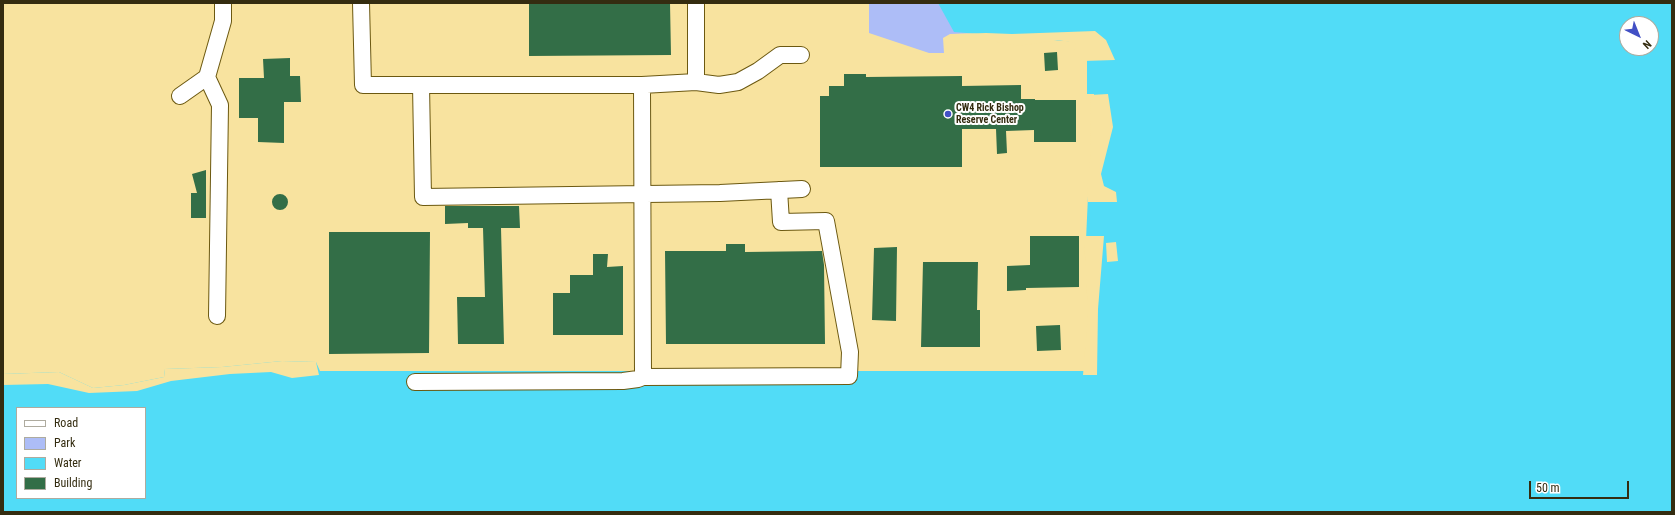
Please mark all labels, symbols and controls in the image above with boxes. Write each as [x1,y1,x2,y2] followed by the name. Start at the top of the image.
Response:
[1619,16,1659,56] north arrow
[1640,37,1654,51] text: N
[956,102,1024,126] place label: CW4 Rick Bishop Reserve Center
[943,109,953,119] marker: CW4 Rick Bishop Reserve Center
[16,407,146,499] legend
[54,416,78,430] text: Road
[54,436,75,450] text: Park
[54,456,82,470] text: Water
[1531,473,1631,499] scale bar
[54,476,92,490] text: Building
[1536,481,1560,495] text: 50 m

